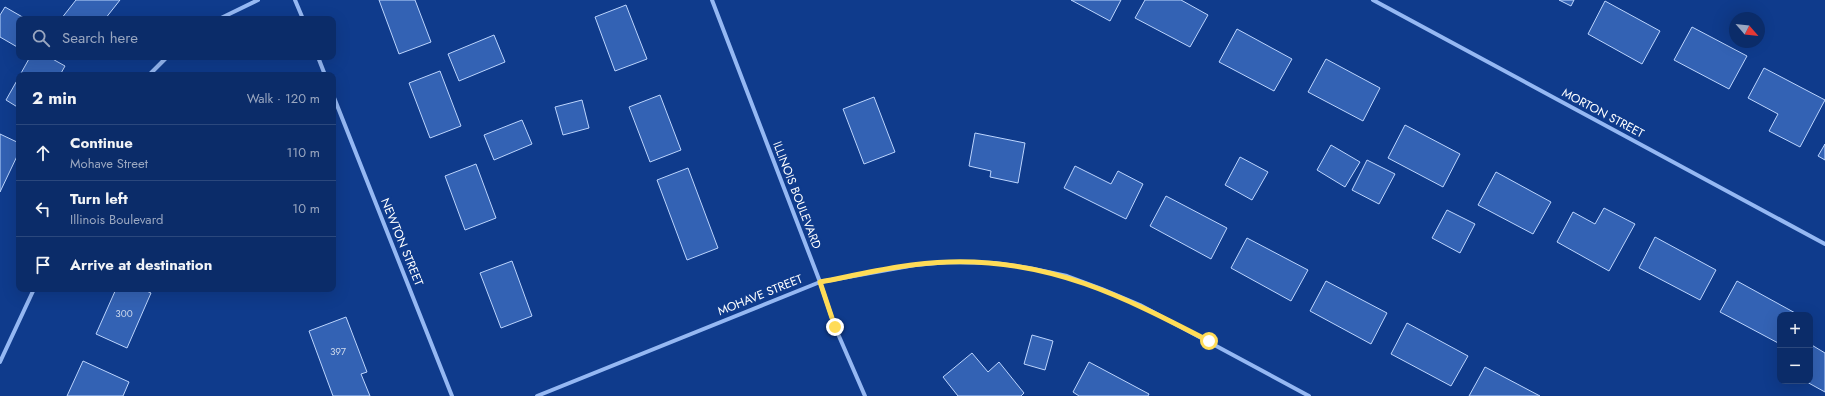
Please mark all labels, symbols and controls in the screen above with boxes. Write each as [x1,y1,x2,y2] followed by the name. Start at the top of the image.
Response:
[1729,12,1765,48] north arrow
[16,16,336,60] search box
[30,27,52,49] icon: search
[62,27,138,49] text: Search here
[1559,84,1648,142] street label: MORTON STREET
[32,86,77,110] text: 2 min
[247,89,320,108] text: Walk · 120 m
[70,132,133,154] text: Continue
[768,139,826,251] street label: ILLINOIS BOULEVARD
[32,142,54,164] icon: ahead
[286,143,320,162] text: 110 m
[70,154,148,173] text: Mohave Street
[70,188,128,210] text: Turn left
[376,195,428,289] street label: NEWTON STREET
[32,198,54,220] icon: left
[292,199,320,218] text: 10 m
[70,210,164,229] text: Illinois Boulevard
[32,254,54,276] icon: arrive
[70,254,212,276] text: Arrive at destination
[715,270,806,320] street label: MOHAVE STREET
[115,306,133,321] house number: 300
[1777,312,1813,384] map controls
[1777,312,1813,348] button: +
[826,318,844,336] route end
[1200,332,1218,350] route start
[330,344,347,359] house number: 397
[1777,348,1813,384] button: −

